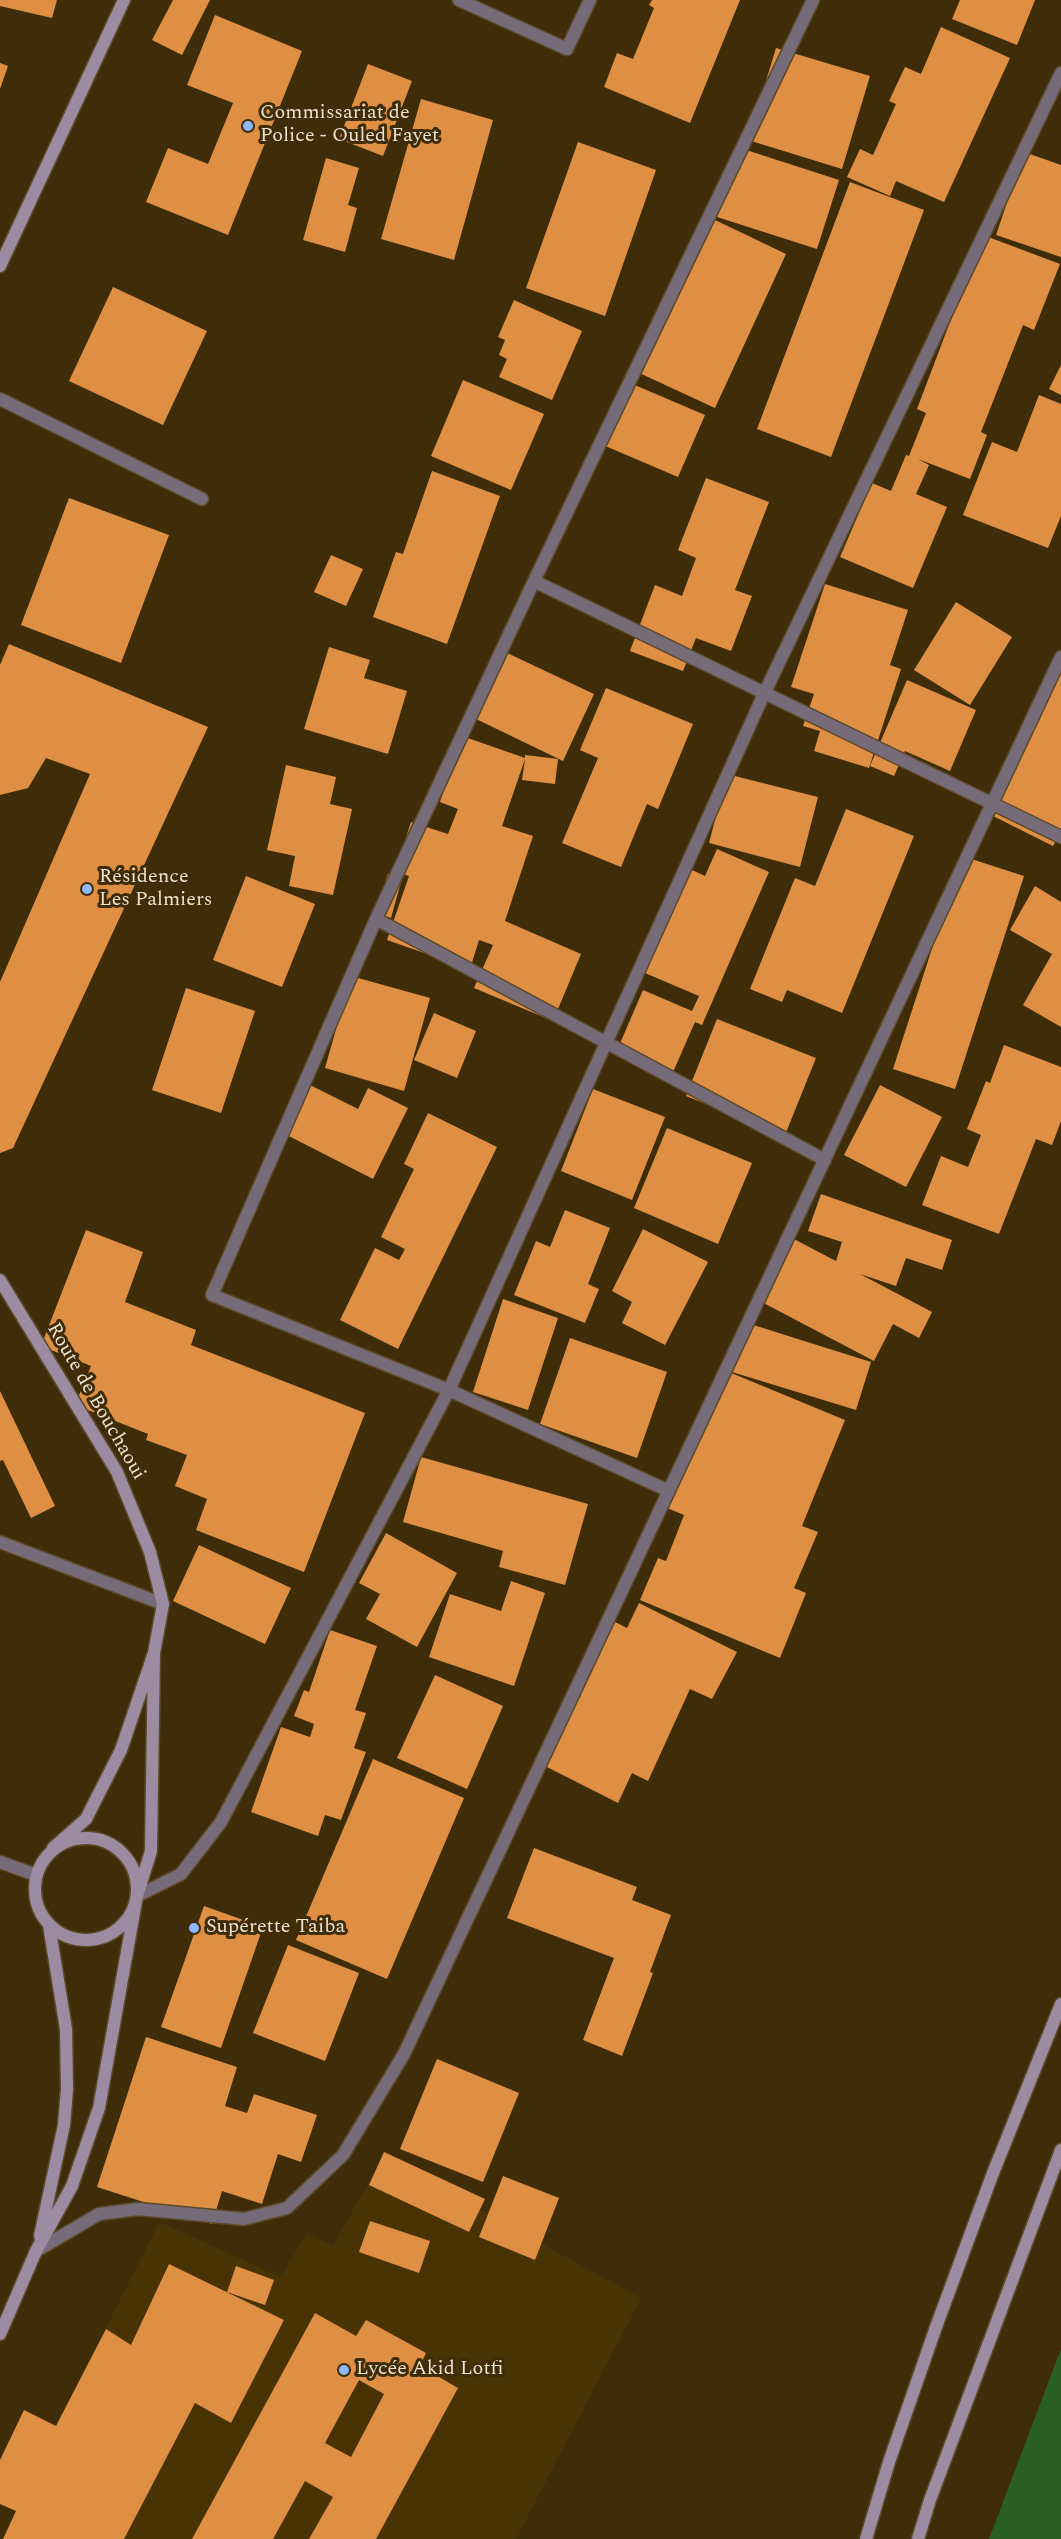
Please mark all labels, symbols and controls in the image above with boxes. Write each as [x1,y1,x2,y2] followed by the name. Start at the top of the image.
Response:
[260,102,439,149] place label: Commissariat de Police - Ouled Fayet
[241,119,255,133] marker: Commissariat de Police - Ouled Fayet
[99,866,212,913] place label: Résidence Les Palmiers
[80,882,94,896] marker: Résidence Les Palmiers
[40,1319,150,1485] street label: Route de Bouchaoui
[206,1916,345,1940] place label: Supérette Taiba
[187,1921,201,1935] marker: Supérette Taiba
[356,2358,504,2382] place label: Lycée Akid Lotfi
[337,2363,351,2377] marker: Lycée Akid Lotfi

